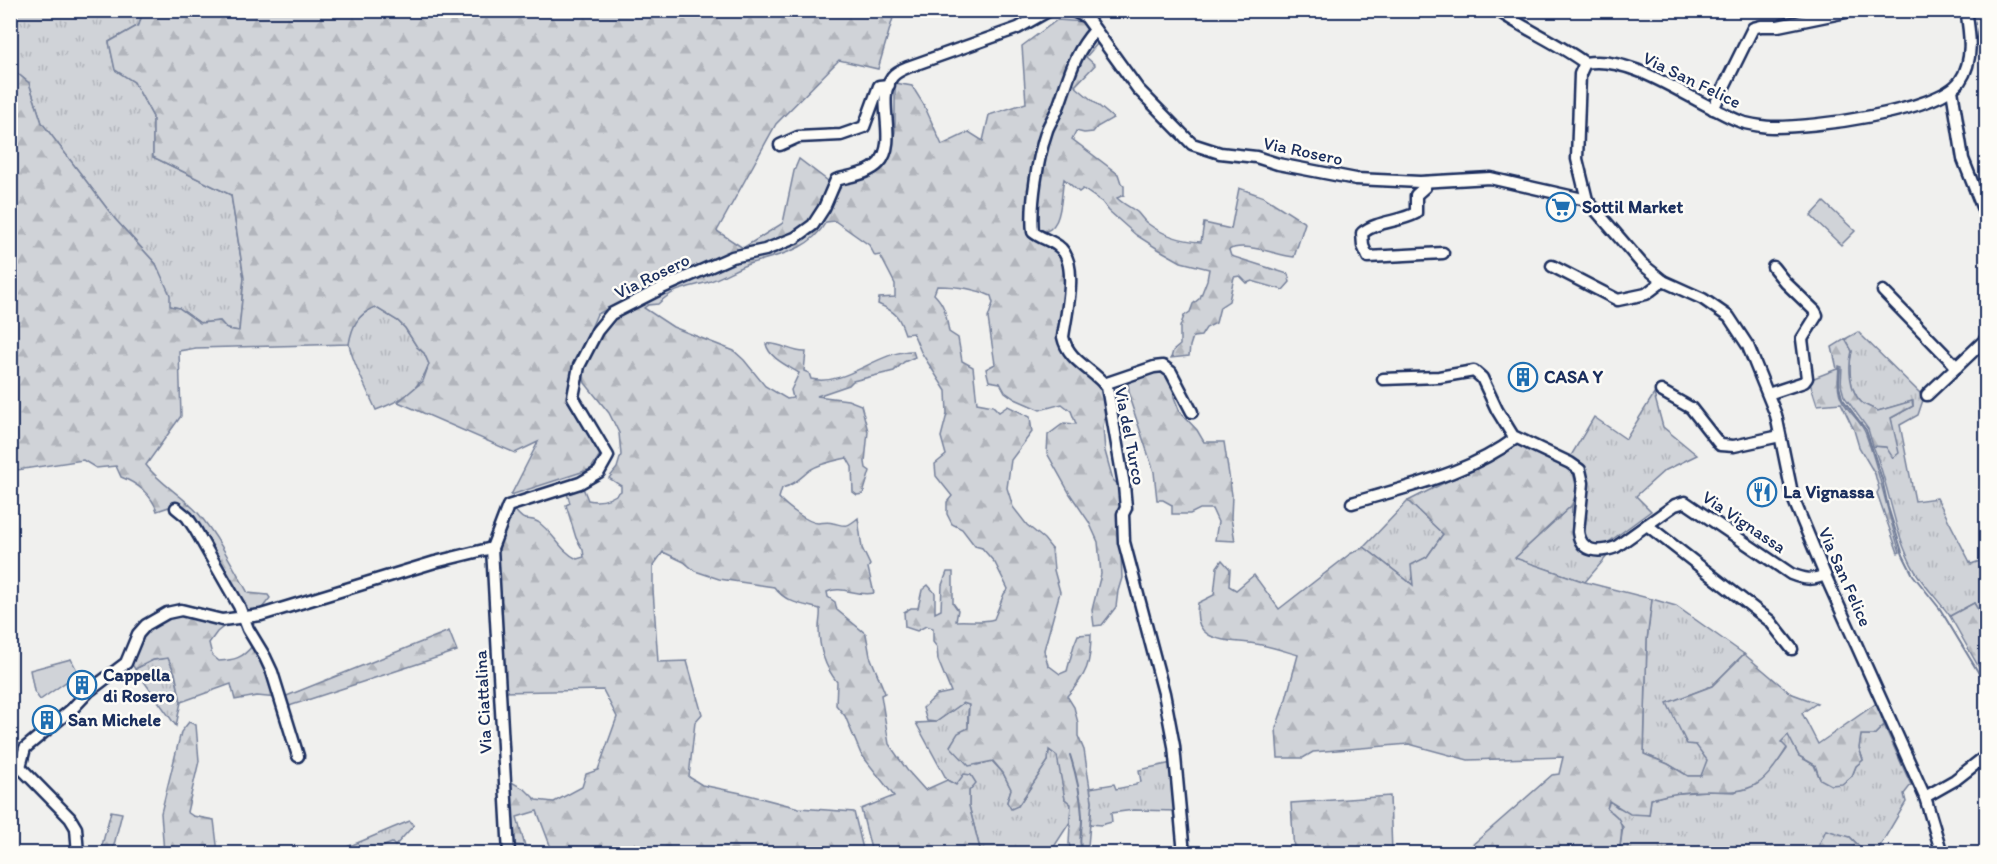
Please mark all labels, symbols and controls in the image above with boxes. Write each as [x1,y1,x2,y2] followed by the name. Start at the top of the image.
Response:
[1639,47,1745,113] street label: Via San Felice
[1261,132,1345,170] street label: Via Rosero
[1545,191,1577,223] supermarket icon: Sottil Market
[1582,196,1683,218] place label: Sottil Market
[611,248,693,304] street label: Via Rosero
[1507,361,1539,393] building icon: CASA Y
[1544,366,1604,388] place label: CASA Y
[1110,385,1150,487] street label: Via del Turco
[1746,476,1778,508] restaurant icon: La Vignassa
[1783,481,1875,503] place label: La Vignassa
[1698,486,1790,558] street label: Via Vignassa
[1813,524,1877,630] street label: Via San Felice
[469,649,497,754] street label: Via Ciattalina
[103,664,175,707] place label: Cappella di Rosero
[66,669,98,701] building icon: Cappella di Rosero
[31,704,63,736] building icon: San Michele
[68,709,161,731] place label: San Michele

